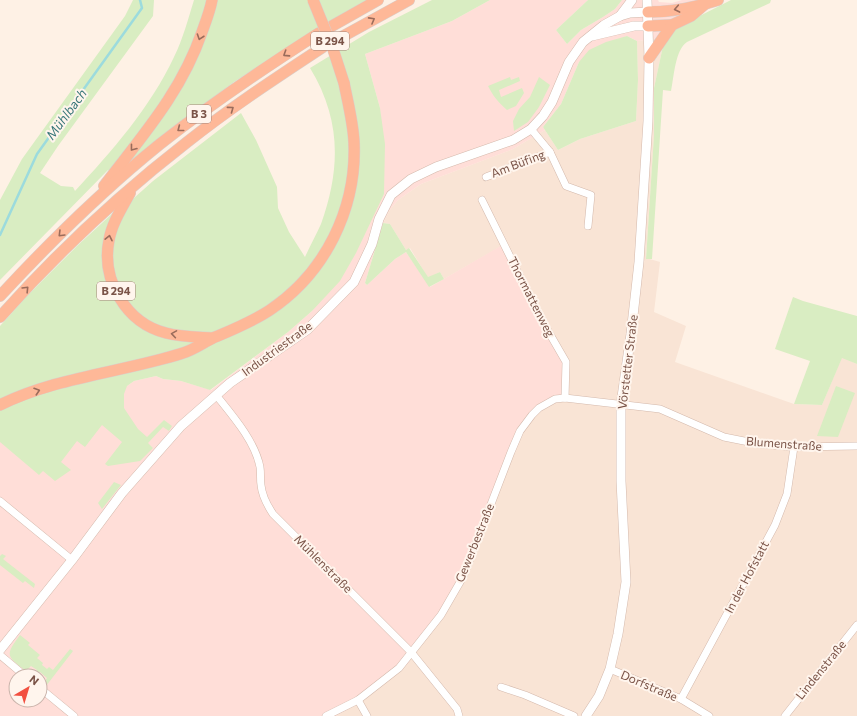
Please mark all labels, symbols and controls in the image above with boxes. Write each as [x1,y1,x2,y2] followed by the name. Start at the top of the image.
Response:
[674,5,680,13] one-way arrow
[368,17,375,24] one-way arrow
[311,32,349,50] road number: B 294
[197,34,205,41] one-way arrow
[283,50,290,57] one-way arrow
[42,86,90,142] water label: Mühlbach
[187,105,211,123] road number: B 3
[227,106,234,114] one-way arrow
[177,125,184,132] one-way arrow
[131,143,138,150] one-way arrow
[489,146,547,180] street label: Am Büfing
[58,229,65,237] one-way arrow
[105,235,113,241] one-way arrow
[506,254,558,340] street label: Thormattenweg
[97,282,135,300] road number: B 294
[22,286,29,294] one-way arrow
[614,314,640,410] street label: Vörstetter Straße
[239,318,314,378] street label: Industriestraße
[171,331,177,339] one-way arrow
[33,387,40,396] one-way arrow
[746,433,823,453] street label: Blumenstraße
[452,501,496,584] street label: Gewerbestraße
[292,531,356,595] street label: Mühlenstraße
[721,538,771,615] street label: In der Hofstatt
[792,637,848,702] street label: Lindenstraße
[619,667,680,703] street label: Dorfstraße
[8,668,48,708] north arrow
[27,672,42,687] text: N

